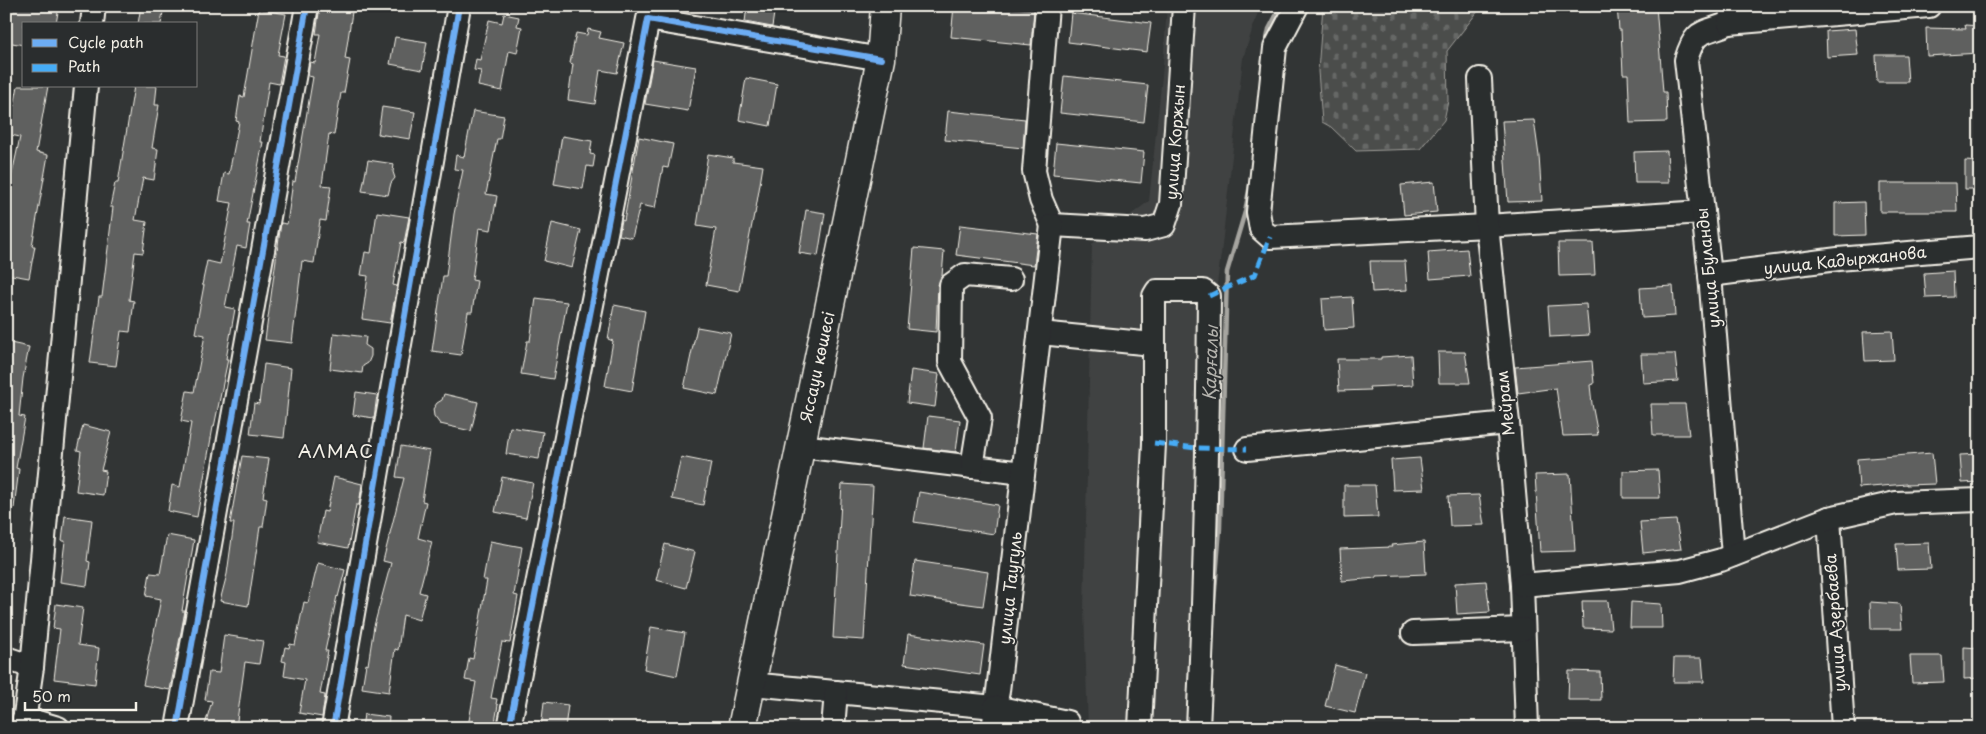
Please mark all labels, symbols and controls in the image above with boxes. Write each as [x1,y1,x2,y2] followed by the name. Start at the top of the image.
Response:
[22,22,198,88] legend
[68,30,144,53] text: Cycle path
[68,54,100,77] text: Path
[1158,83,1190,201] street label: улица Коржын
[1689,207,1725,329] street label: улица Буланды
[1762,239,1927,279] street label: улица Кадыржанова
[793,309,839,424] street label: Яссауи көшесі
[1195,323,1224,401] water label: Қарғалы
[1489,369,1519,437] street label: Мейрам
[298,437,374,464] district label: АЛМАС
[991,530,1027,645] street label: улица Таугуль
[1817,553,1851,693] street label: улица Азербаева
[25,679,136,711] scale bar
[32,684,71,707] text: 50 m

